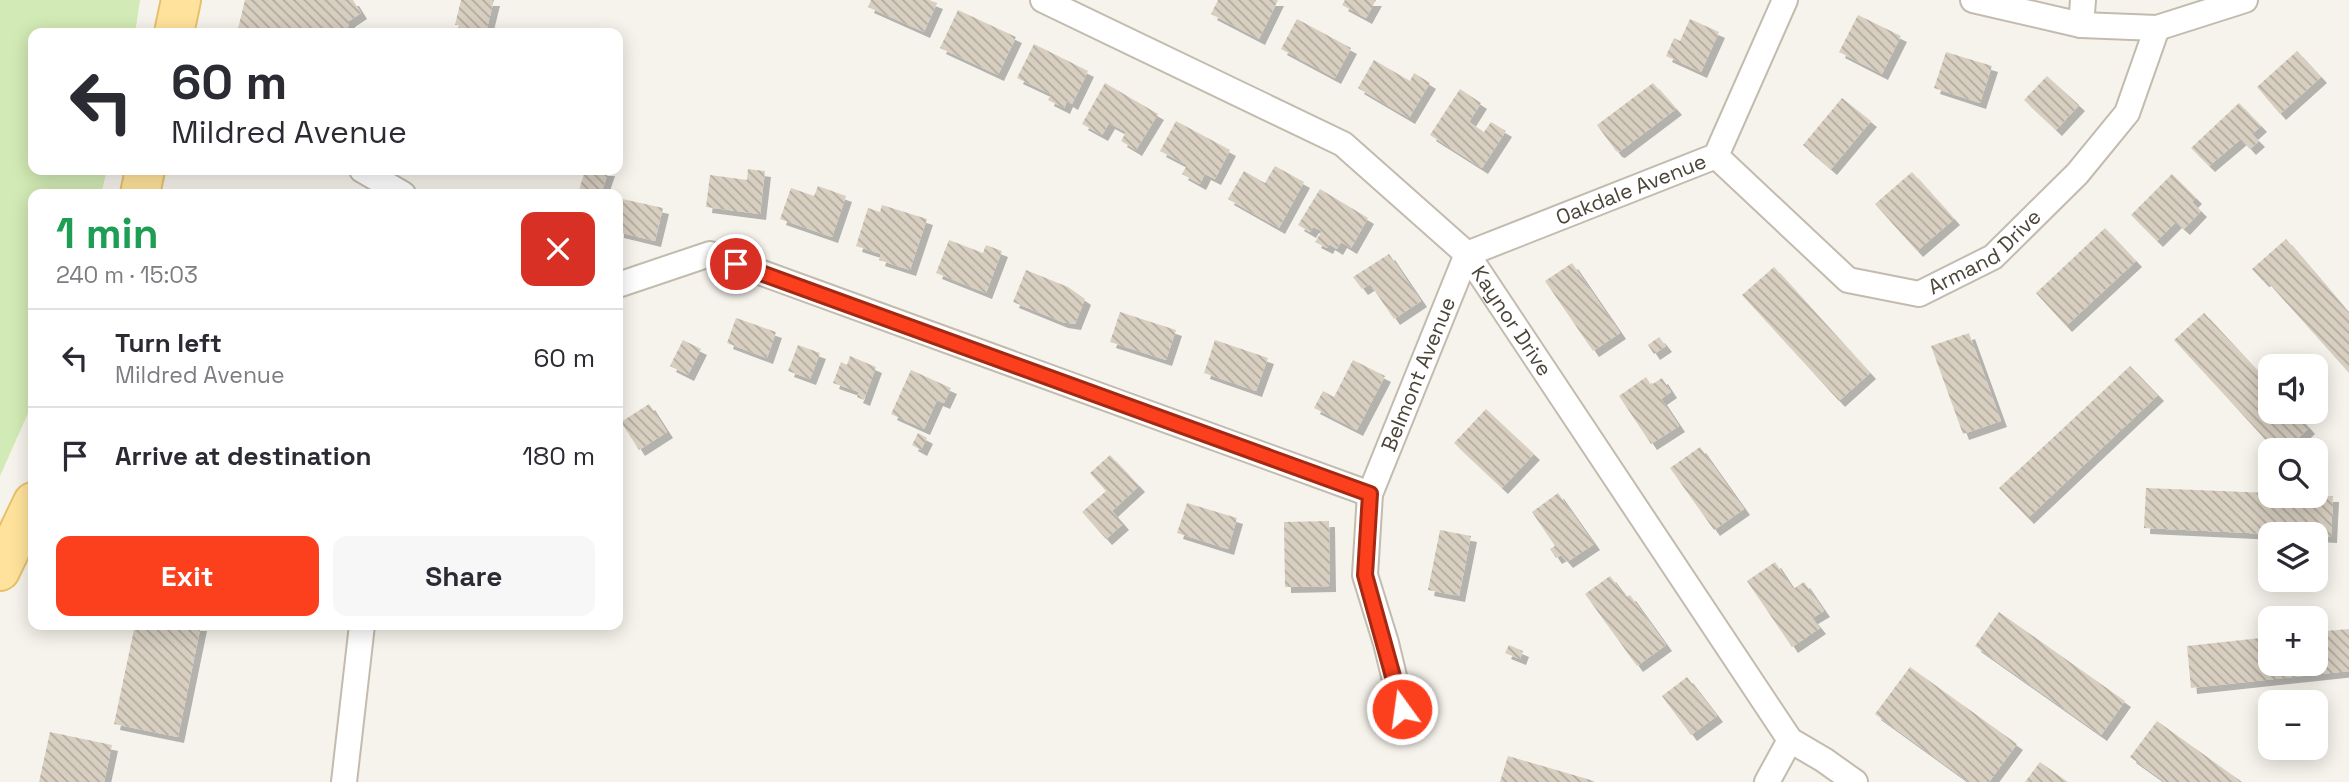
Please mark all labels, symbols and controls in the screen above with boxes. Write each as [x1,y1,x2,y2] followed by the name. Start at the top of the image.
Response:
[171,51,287,113] text: 60 m
[56,56,147,147] icon: left
[171,112,407,152] text: Mildred Avenue
[1552,147,1710,231] street label: Oakdale Avenue
[1923,203,2047,300] street label: Armand Drive
[56,207,159,260] text: 1 min
[521,212,595,286] button: close
[706,234,766,294] pin
[717,245,755,283] icon: arrive
[56,260,198,290] text: 240 m · 15:03
[1466,260,1558,381] street label: Kaynor Drive
[1375,293,1461,455] street label: Belmont Avenue
[115,326,222,360] text: Turn left
[56,339,94,377] icon: left
[533,341,595,375] text: 60 m
[2258,354,2328,760] map controls
[2258,354,2328,424] button: sound
[115,360,285,390] text: Mildred Avenue
[56,437,94,475] icon: arrive
[2258,438,2328,508] button: search
[115,439,372,473] text: Arrive at destination
[522,439,595,473] text: 180 m
[2258,522,2328,592] button: layers
[56,536,319,616] button: Exit
[333,536,595,616] button: Share
[2258,606,2328,676] button: +
[1365,672,1439,746] position arrow
[2258,690,2328,760] button: −

